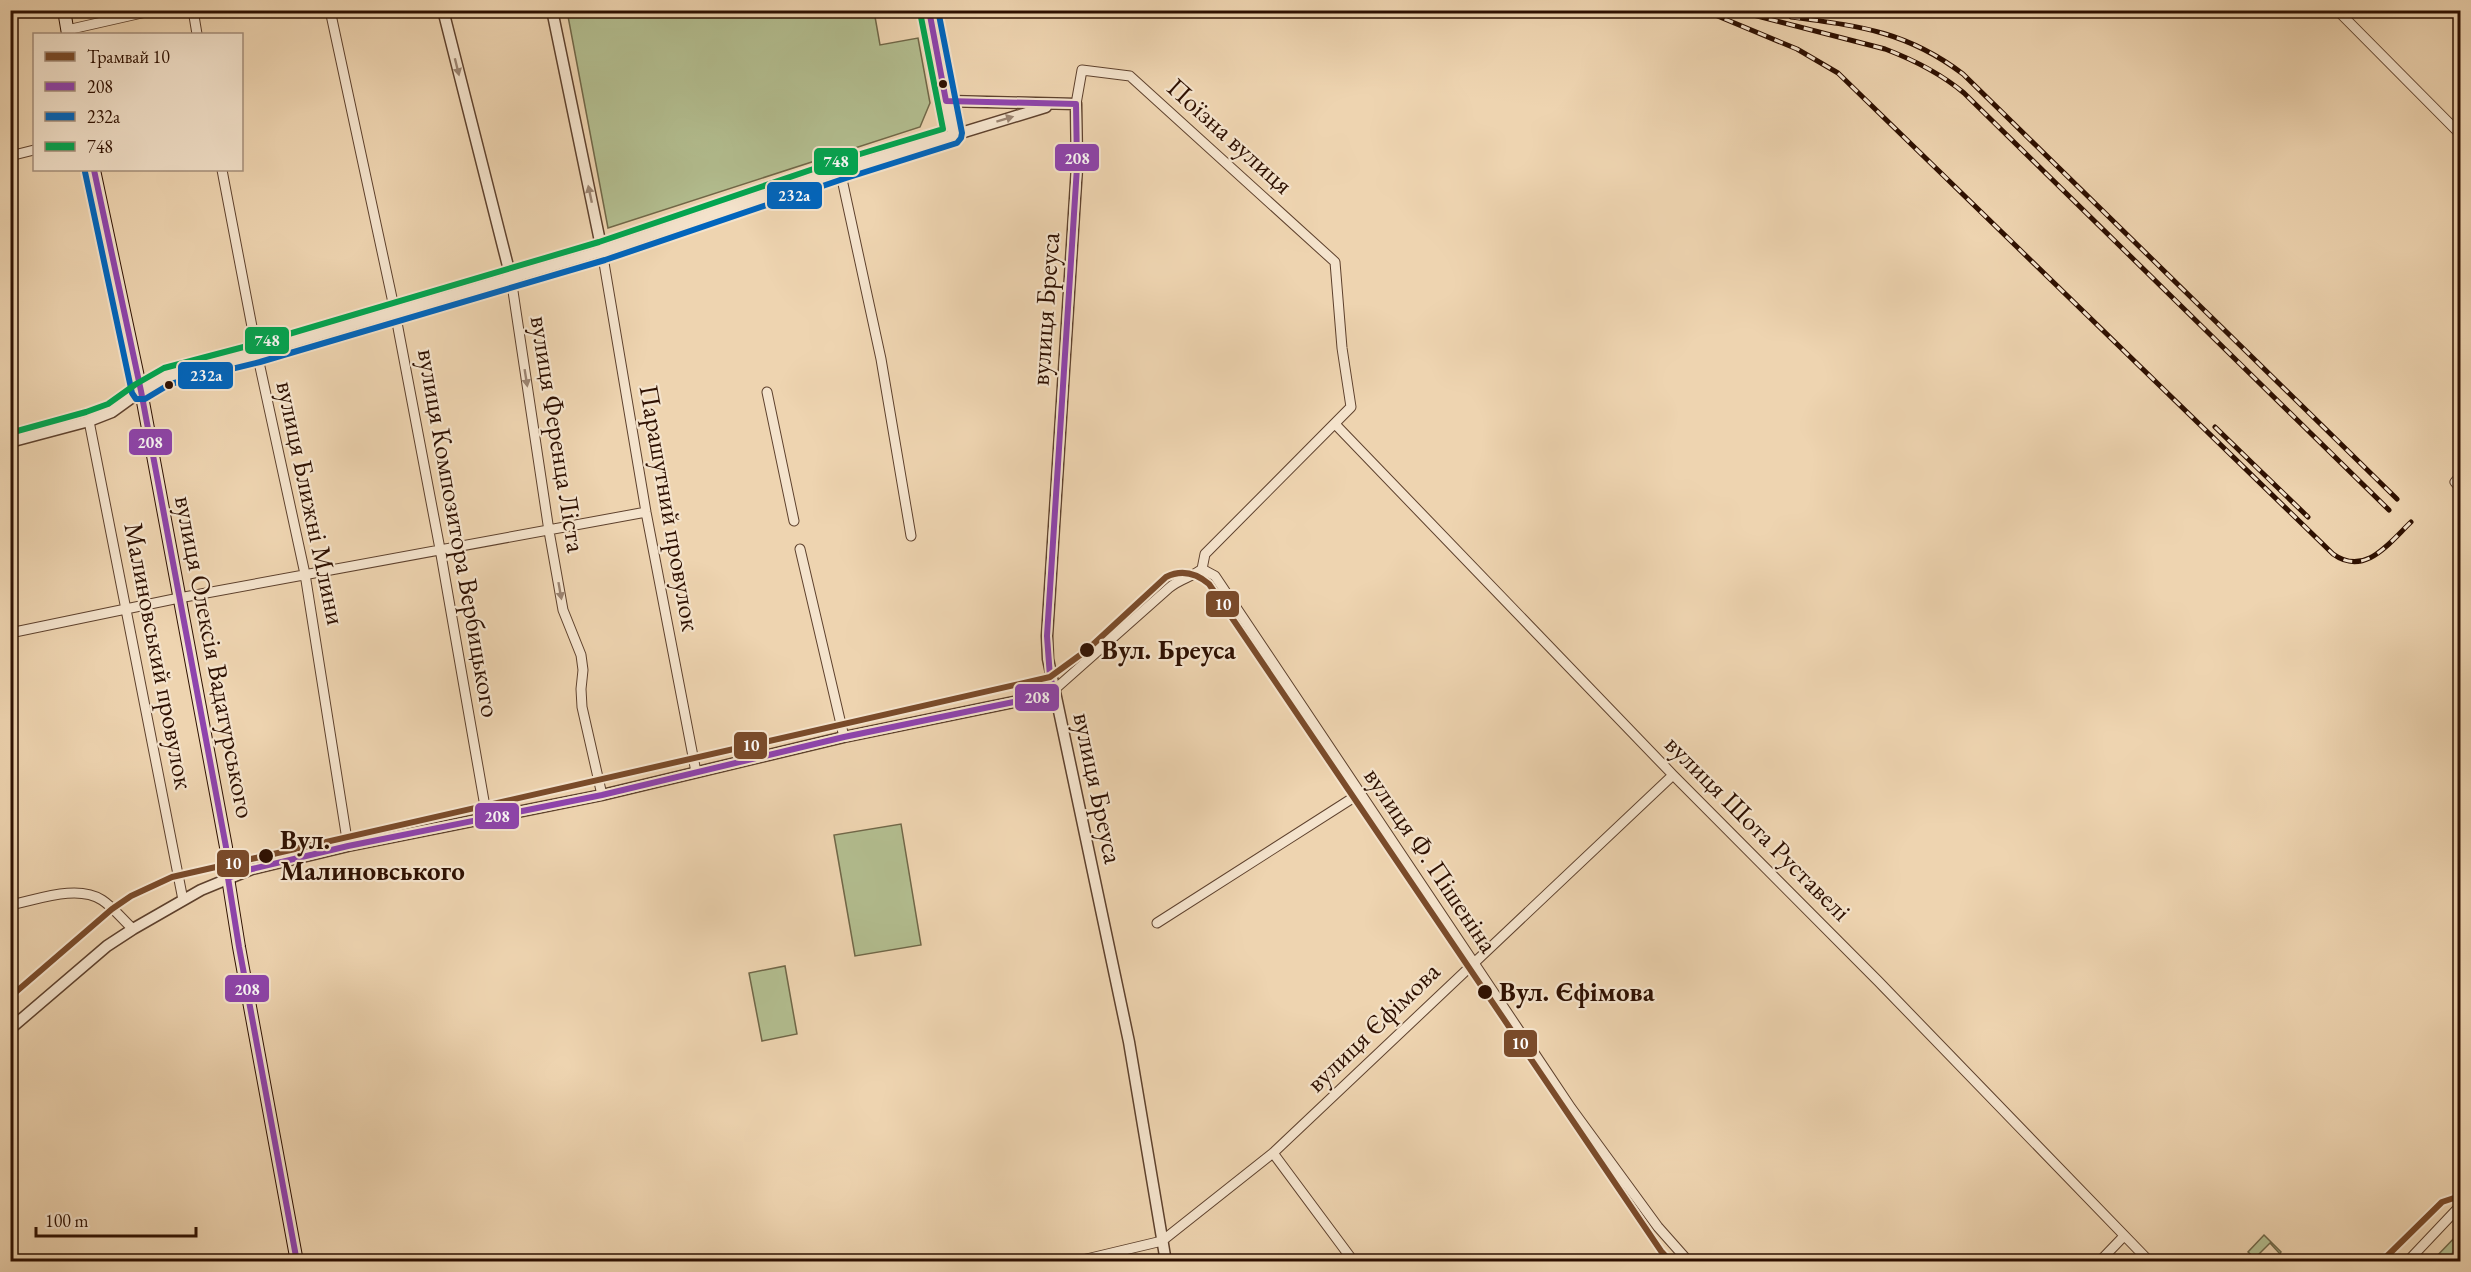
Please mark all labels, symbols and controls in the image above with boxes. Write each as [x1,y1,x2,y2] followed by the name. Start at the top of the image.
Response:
[33,33,243,171] legend
[87,45,170,68] text: Трамвай 10
[453,58,463,76] one-way arrow
[1160,70,1301,202] street label: Поїзна вулиця
[87,75,113,98] text: 208
[937,78,949,90] unlabelled marker
[87,105,121,128] text: 232а
[996,114,1014,124] one-way arrow
[87,135,113,158] text: 748
[1054,143,1100,172] line badge: 208
[813,147,859,176] line badge: 748
[1064,148,1090,169] text: 208
[823,151,849,172] text: 748
[766,181,823,210] line badge: 232а
[585,184,594,203] one-way arrow
[778,185,811,206] text: 232а
[1022,231,1067,387] street label: вулиця Бреуса
[522,313,595,555] street label: вулиця Ференца Ліста
[244,326,290,355] line badge: 748
[254,330,280,351] text: 748
[410,346,509,720] street label: вулиця Композитора Вербицького
[177,361,234,390] line badge: 232а
[190,365,223,386] text: 232а
[521,368,530,387] one-way arrow
[269,378,354,628] street label: вулиця Ближні Млини
[163,379,175,391] unlabelled marker
[632,382,709,634] street label: Парашутний провулок
[128,428,173,456] line badge: 208
[137,432,163,453] text: 208
[167,493,264,821] street label: вулиця Олексія Вадатурського
[116,520,203,792] street label: Малиновський провулок
[556,582,565,601] one-way arrow
[1205,590,1240,618] line badge: 10
[1215,594,1232,615] text: 10
[1101,632,1236,667] place label: Вул. Бреуса
[1078,641,1096,659] marker: Вул. Бреуса
[1014,683,1060,712] line badge: 208
[1024,687,1050,708] text: 208
[1065,709,1132,867] street label: вулиця Бреуса
[1658,727,1859,929] street label: вулиця Шота Руставелі
[733,731,768,760] line badge: 10
[743,735,760,756] text: 10
[1356,760,1507,960] street label: вулиця Ф. Пішеніна
[474,802,520,830] line badge: 208
[484,806,510,827] text: 208
[280,822,465,888] place label: Вул. Малиновського
[257,847,275,865] marker: Вул. Малиновського
[216,849,250,878] line badge: 10
[225,853,242,874] text: 10
[1298,954,1447,1099] street label: вулиця Єфімова
[224,974,270,1003] line badge: 208
[1499,974,1655,1009] place label: Вул. Єфімова
[234,979,260,1000] text: 208
[1476,983,1494,1001] marker: Вул. Єфімова
[1503,1029,1538,1058] line badge: 10
[1512,1033,1529,1054] text: 10
[36,1200,196,1238] scale bar
[45,1209,89,1232] text: 100 m

